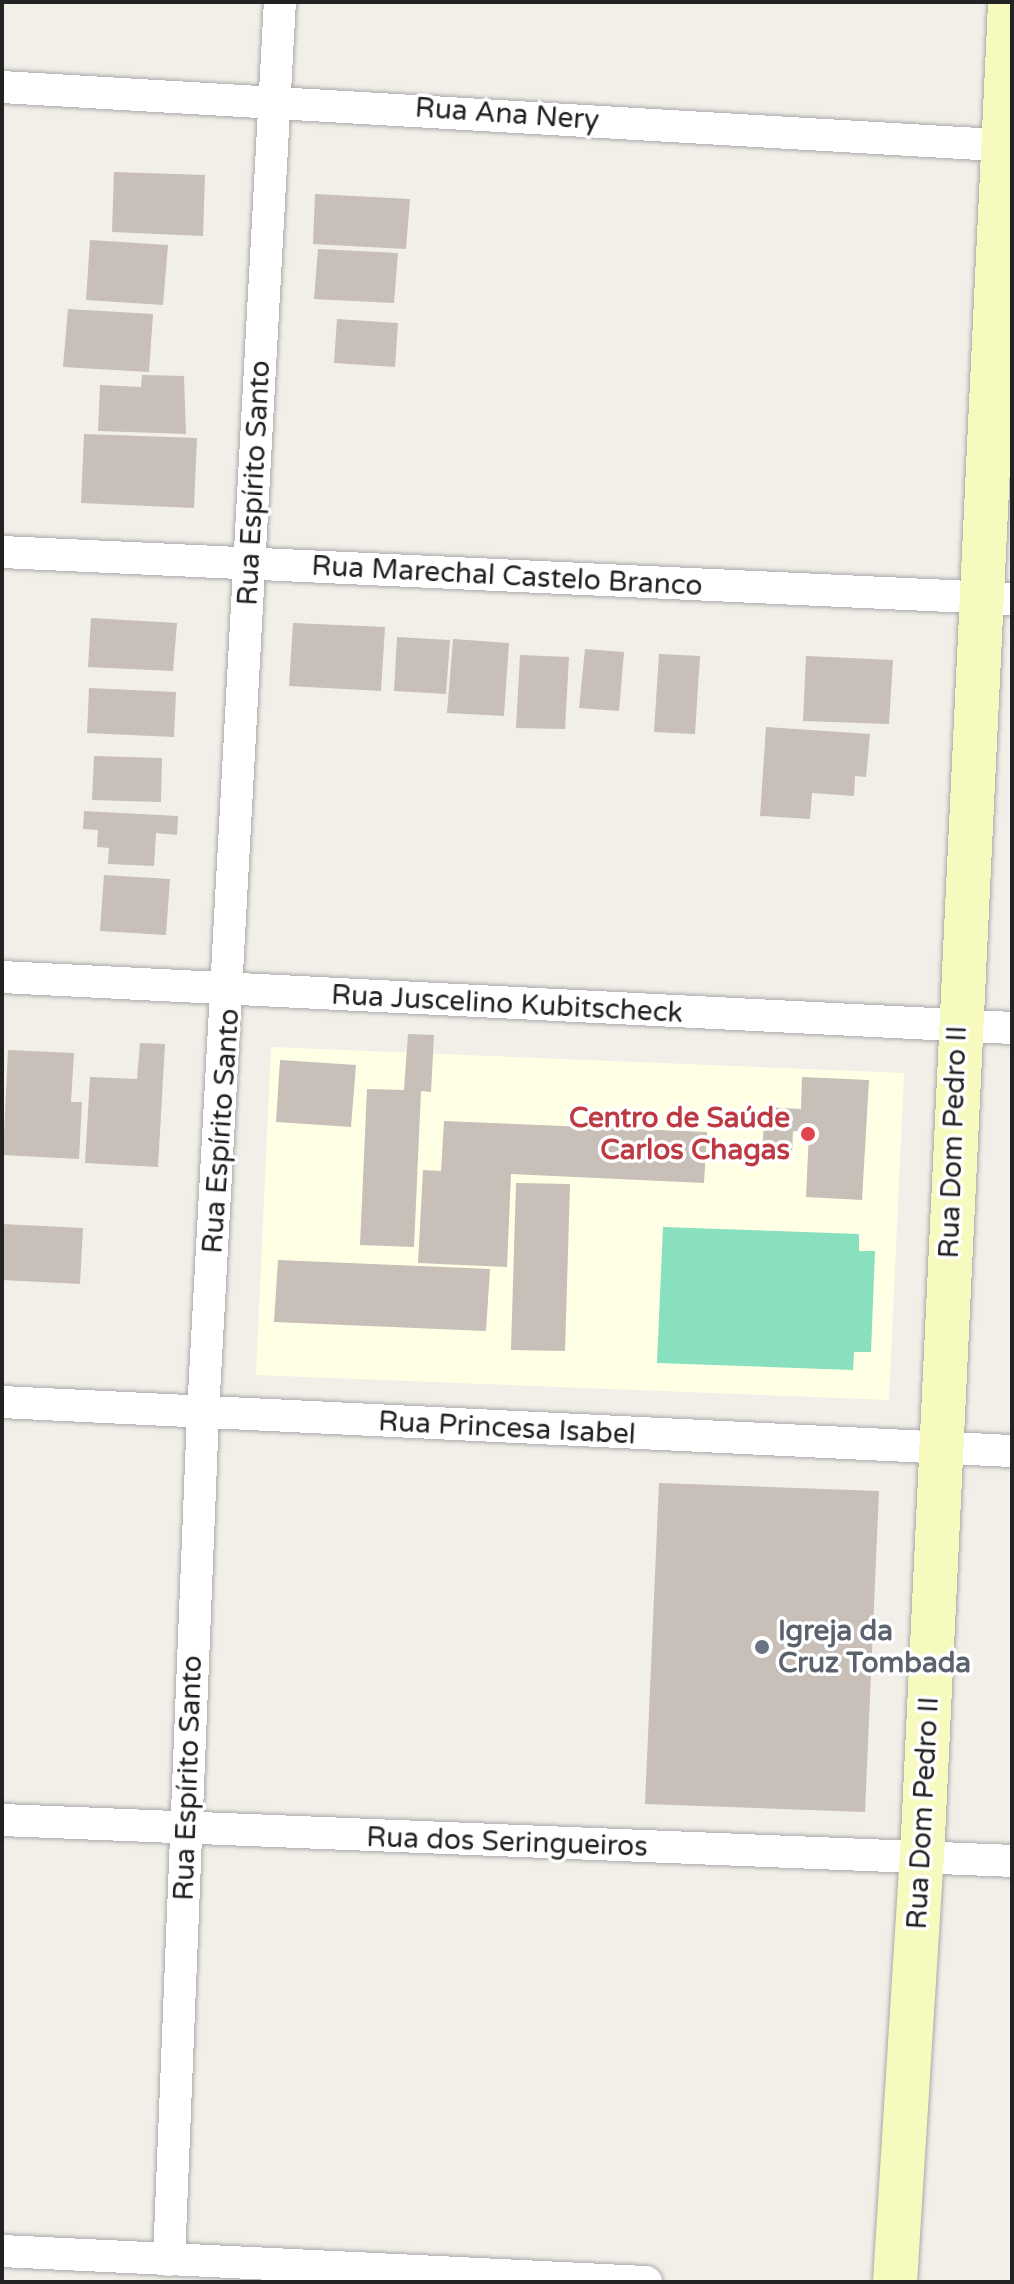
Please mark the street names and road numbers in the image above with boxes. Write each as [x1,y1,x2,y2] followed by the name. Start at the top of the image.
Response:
[414,91,600,137] street label: Rua Ana Nery
[231,360,277,606] street label: Rua Espírito Santo
[311,549,703,603] street label: Rua Marechal Castelo Branco
[330,978,684,1030] street label: Rua Juscelino Kubitscheck
[196,1007,246,1255] street label: Rua Espírito Santo
[932,1025,974,1259] street label: Rua Dom Pedro II
[377,1404,637,1452] street label: Rua Princesa Isabel
[167,1655,209,1901] street label: Rua Espírito Santo
[900,1696,946,1930] street label: Rua Dom Pedro II
[366,1820,648,1864] street label: Rua dos Seringueiros

